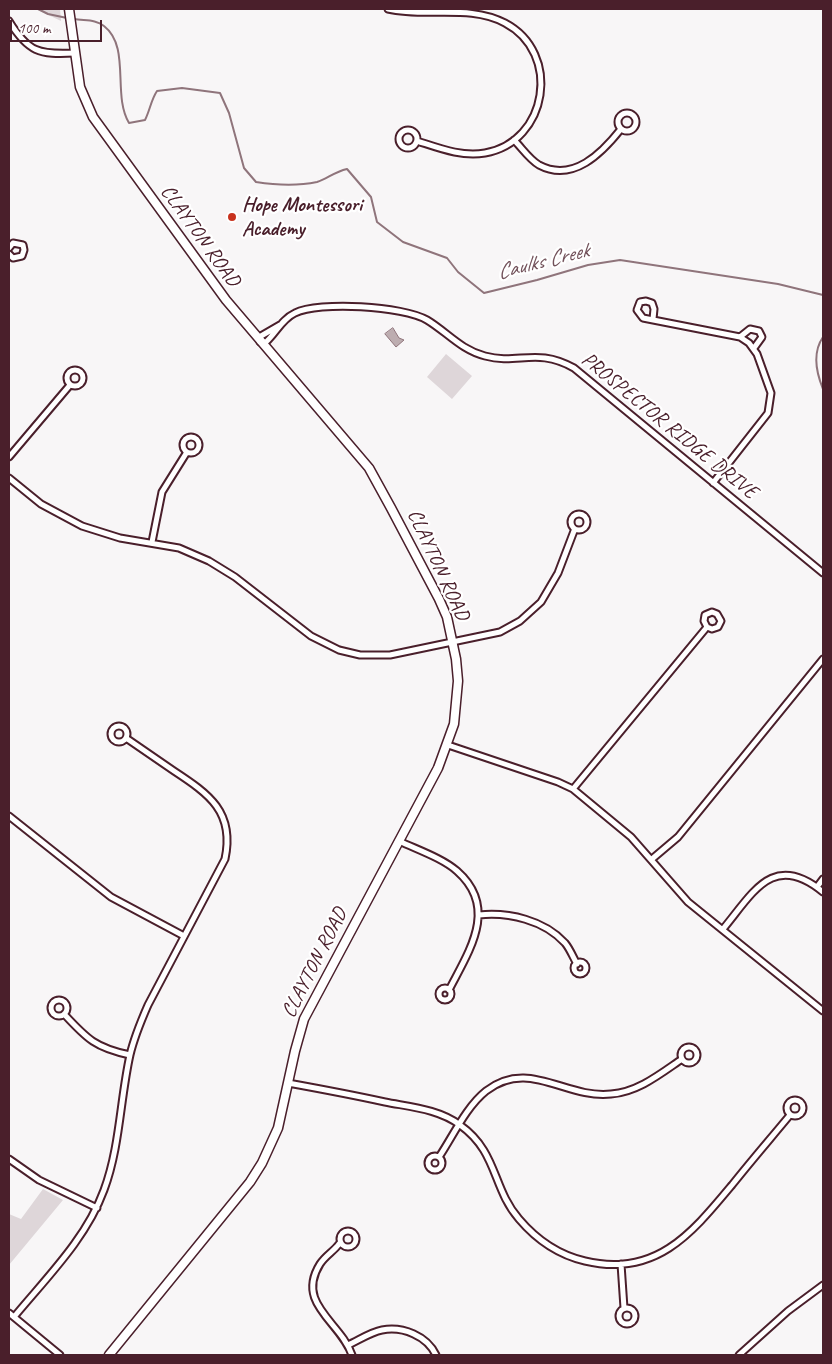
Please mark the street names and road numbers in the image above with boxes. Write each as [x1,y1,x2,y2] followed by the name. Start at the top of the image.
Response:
[155,180,245,292] street label: CLAYTON ROAD
[576,347,762,505] street label: PROSPECTOR RIDGE DRIVE
[401,505,475,625] street label: CLAYTON ROAD
[277,904,353,1022] street label: CLAYTON ROAD

